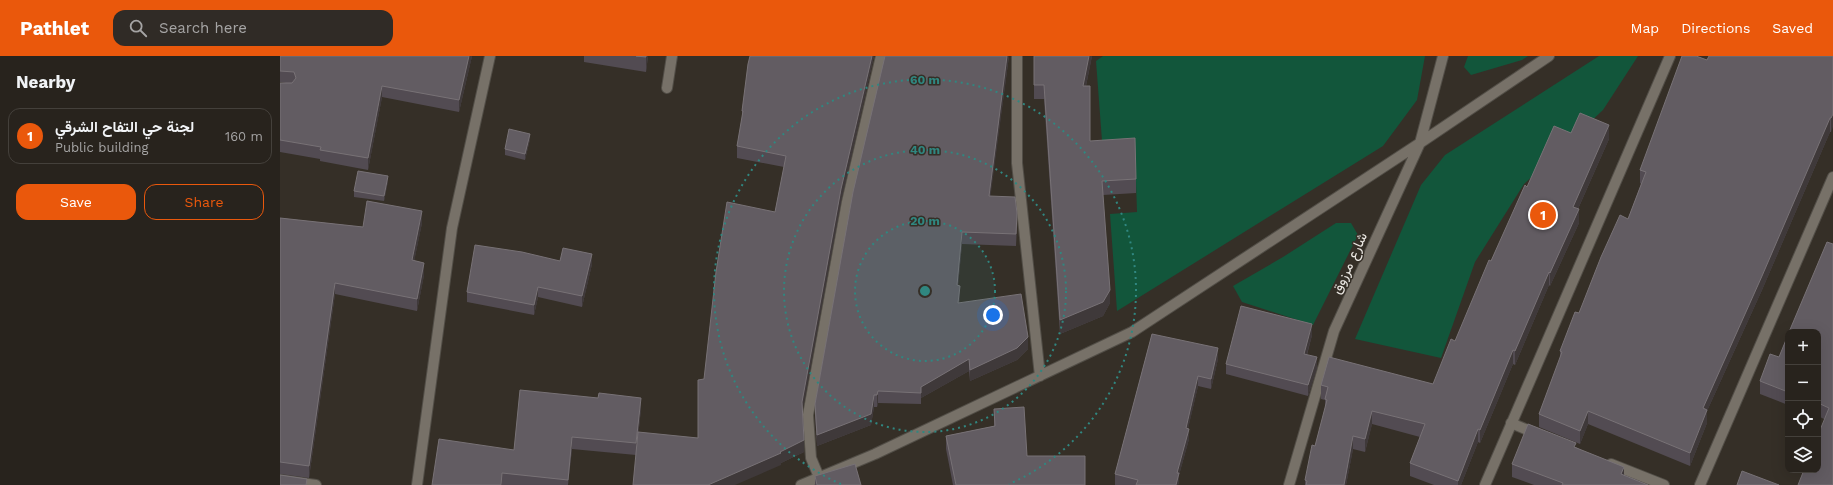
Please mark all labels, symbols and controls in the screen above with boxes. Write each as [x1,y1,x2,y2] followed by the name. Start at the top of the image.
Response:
[113,10,393,46] search box
[20,17,89,40] text: Pathlet
[127,17,149,39] icon: search
[159,19,247,37] text: Search here
[1631,20,1659,36] text: Map
[1681,20,1750,36] text: Directions
[1772,20,1813,36] text: Saved
[16,72,75,92] text: Nearby
[910,73,940,87] text: 60 m
[55,118,194,136] text: لجنة حي التفاح الشرقي
[27,129,33,144] text: 1
[225,129,263,144] text: 160 m
[55,140,148,155] text: Public building
[910,143,940,157] text: 40 m
[16,184,136,220] button: Save
[144,184,264,220] button: Share
[1530,200,1556,230] pin: 1
[910,214,940,228] text: 20 m
[1328,230,1373,298] street label: شارع مرزوق
[918,284,932,298] centre of rings
[983,305,1003,325] your location
[1785,329,1821,473] map controls
[1785,329,1821,365] button: +
[1785,365,1821,401] button: −
[1785,401,1821,437] button: locate
[1785,437,1821,473] button: layers

